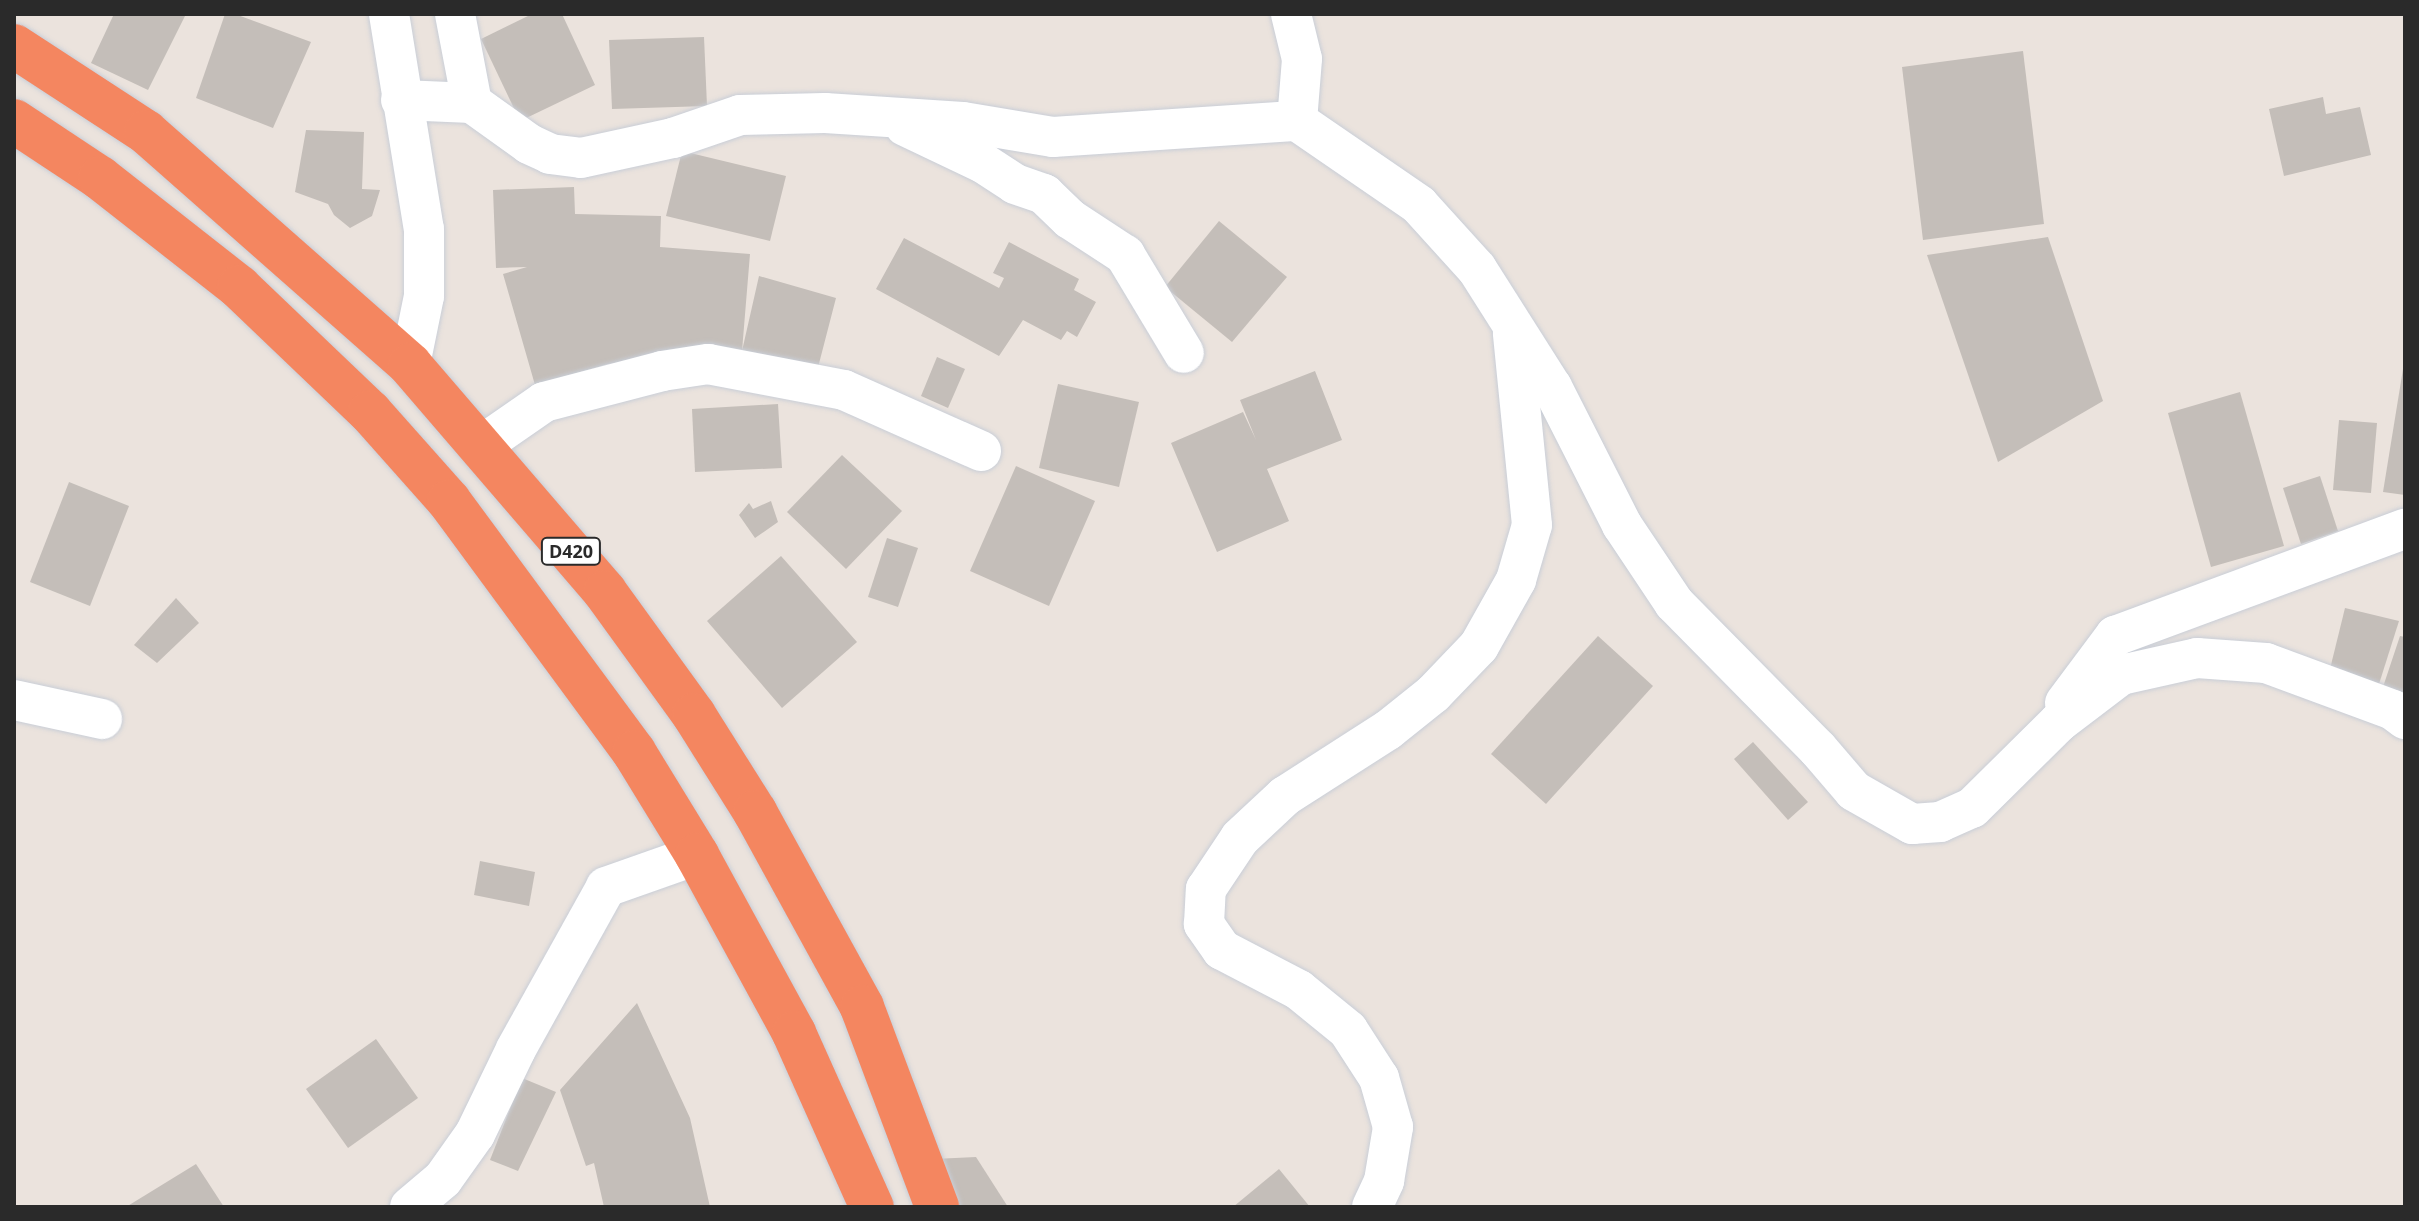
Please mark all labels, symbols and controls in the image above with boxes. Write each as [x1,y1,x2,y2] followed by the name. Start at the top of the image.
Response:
[539,537,603,565] road number: D420

